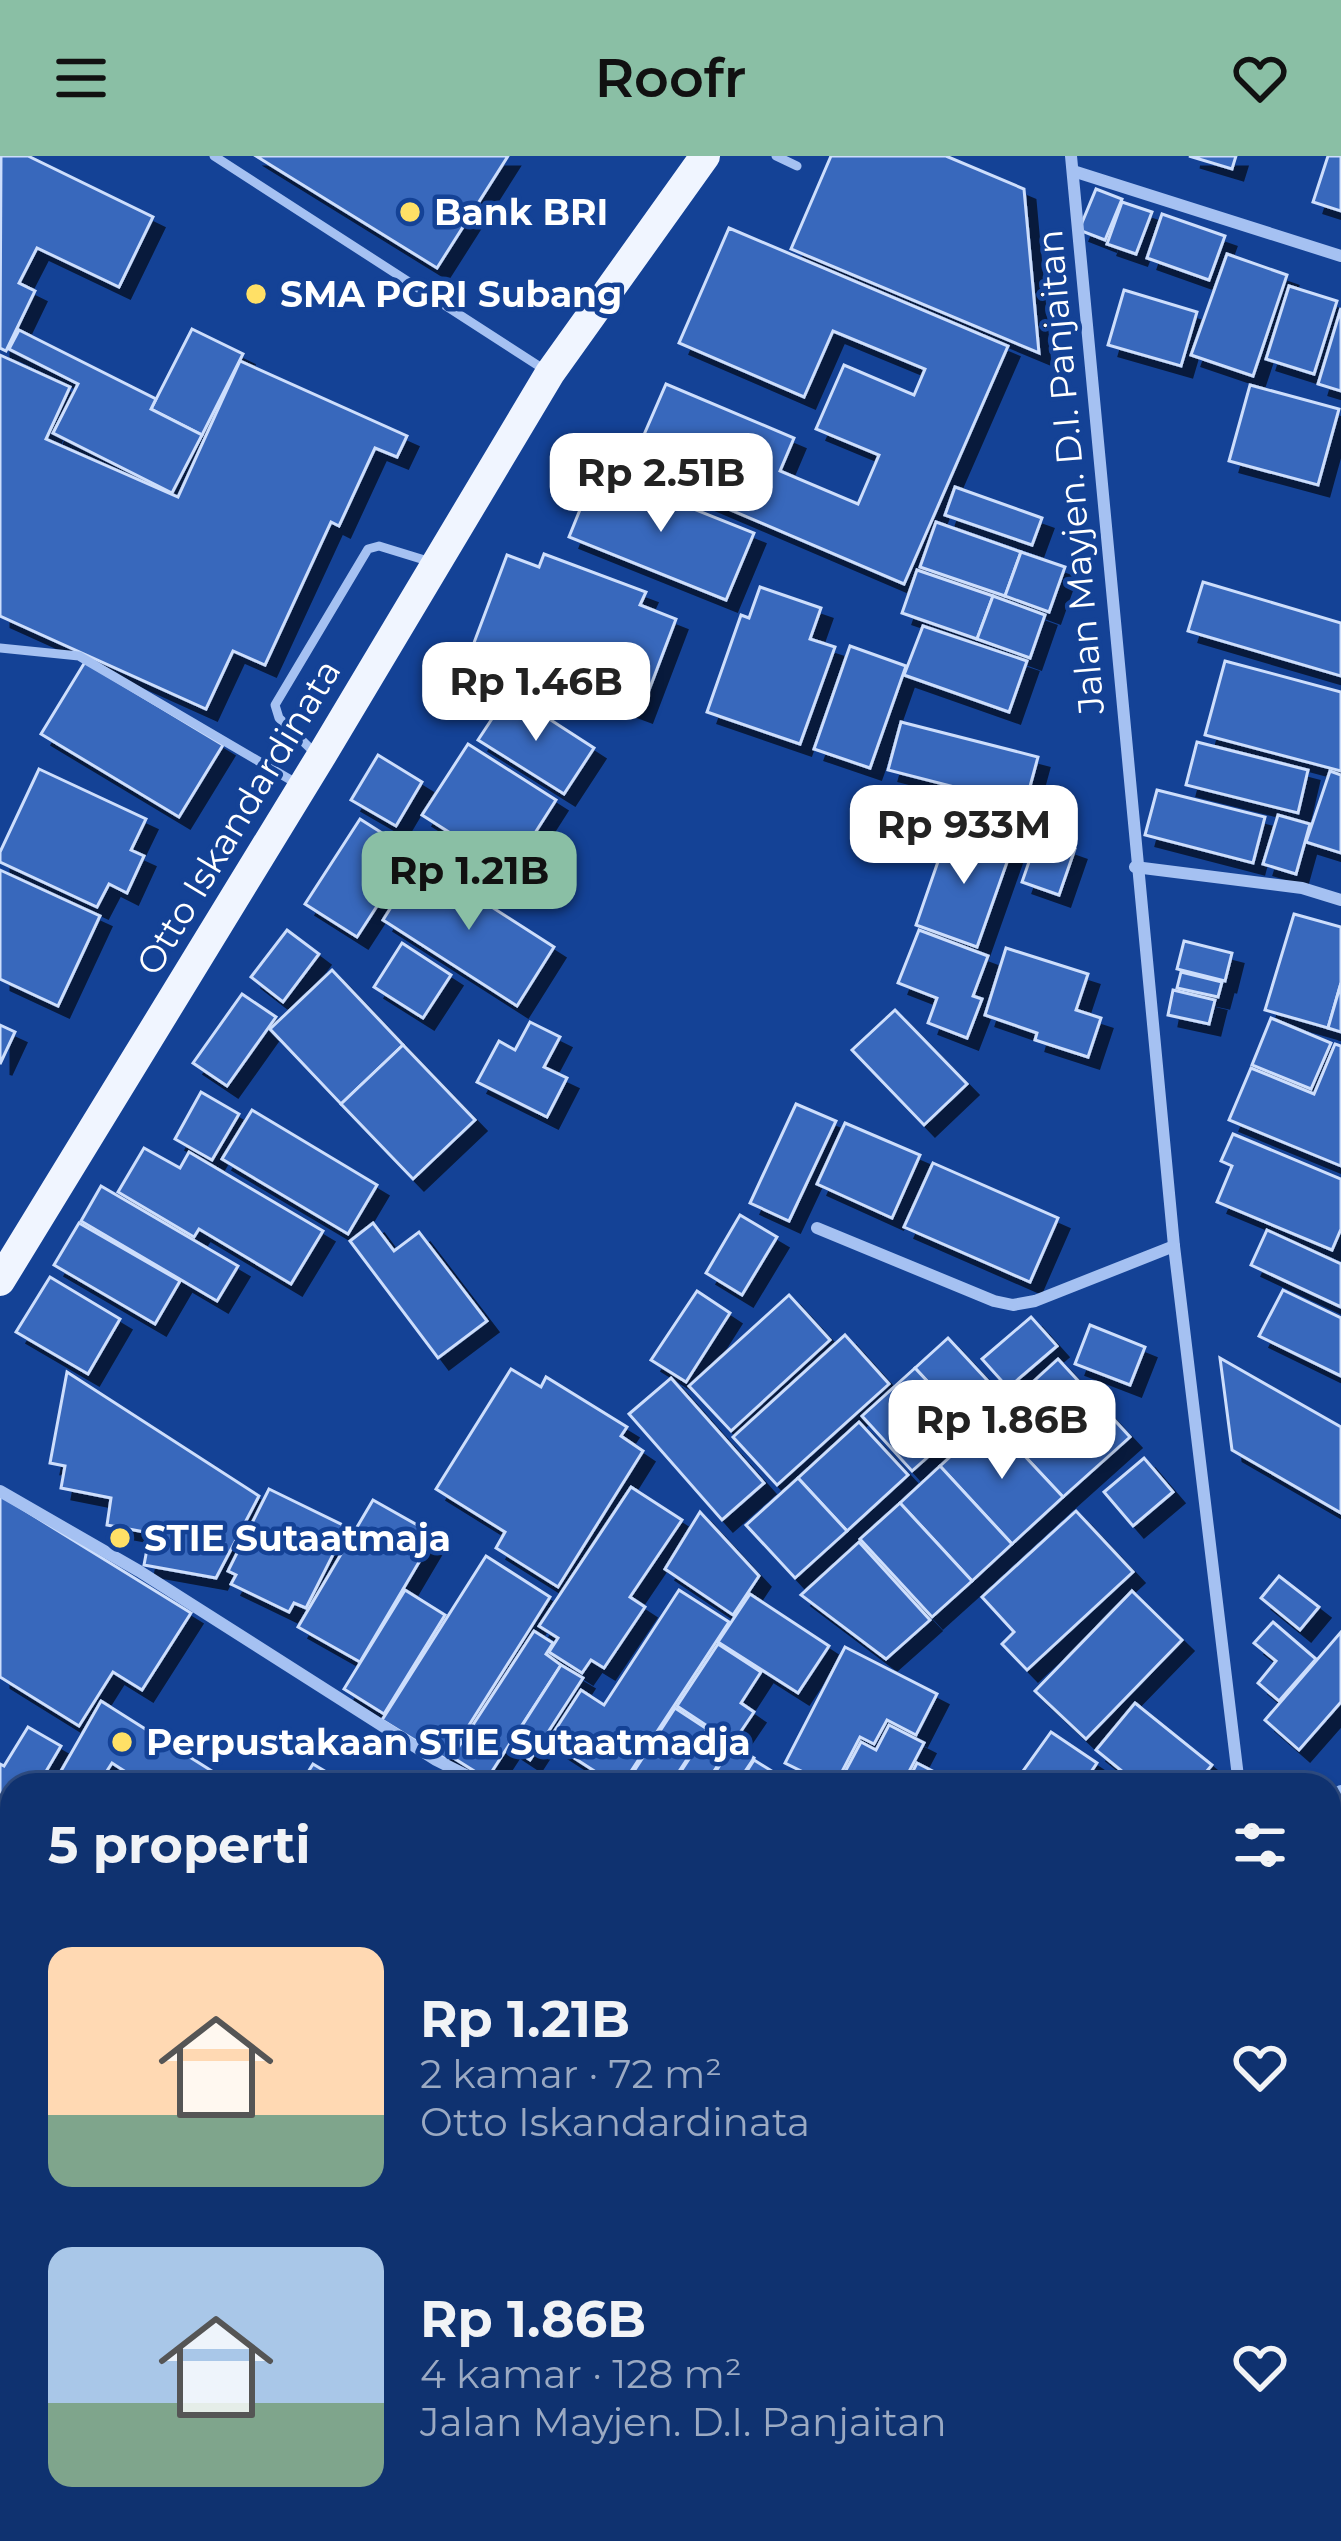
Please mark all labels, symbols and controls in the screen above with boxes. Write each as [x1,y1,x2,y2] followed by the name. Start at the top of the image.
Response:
[48,45,114,111] icon: menu
[595,45,746,111] text: Roofr
[1227,45,1293,111] icon: heart
[434,190,608,234] place label: Bank BRI
[397,199,423,225] marker: Bank BRI
[1027,228,1113,717] street label: Jalan Mayjen. D.I. Panjaitan
[280,272,622,316] place label: SMA PGRI Subang
[243,281,269,307] marker: SMA PGRI Subang
[537,433,785,535] pin: Rp 2.51B
[577,448,745,496] text: Rp 2.51B
[412,642,660,744] pin: Rp 1.46B
[126,651,350,983] street label: Otto Iskandardinata
[449,657,623,705] text: Rp 1.46B
[853,785,1075,887] pin: Rp 933M
[877,800,1051,848] text: Rp 933M
[345,831,593,933] pin: Rp 1.21B
[389,846,549,894] text: Rp 1.21B
[878,1380,1126,1482] pin: Rp 1.86B
[916,1395,1088,1443] text: Rp 1.86B
[144,1516,451,1560] place label: STIE Sutaatmaja
[107,1525,133,1551] marker: STIE Sutaatmaja
[146,1720,751,1764] place label: Perpustakaan STIE Sutaatmadja
[109,1729,135,1755] marker: Perpustakaan STIE Sutaatmadja
[1227,1812,1293,1878] icon: filters
[48,1814,311,1876] text: 5 properti
[420,1988,630,2050] text: Rp 1.21B
[144,1995,288,2139] icon: home
[1227,2034,1293,2100] icon: heart
[420,2050,722,2098] text: 2 kamar · 72 m²
[420,2098,810,2146] text: Otto Iskandardinata
[420,2288,646,2350] text: Rp 1.86B
[144,2295,288,2439] icon: home
[1227,2334,1293,2400] icon: heart
[420,2350,742,2398] text: 4 kamar · 128 m²
[420,2398,947,2446] text: Jalan Mayjen. D.I. Panjaitan

